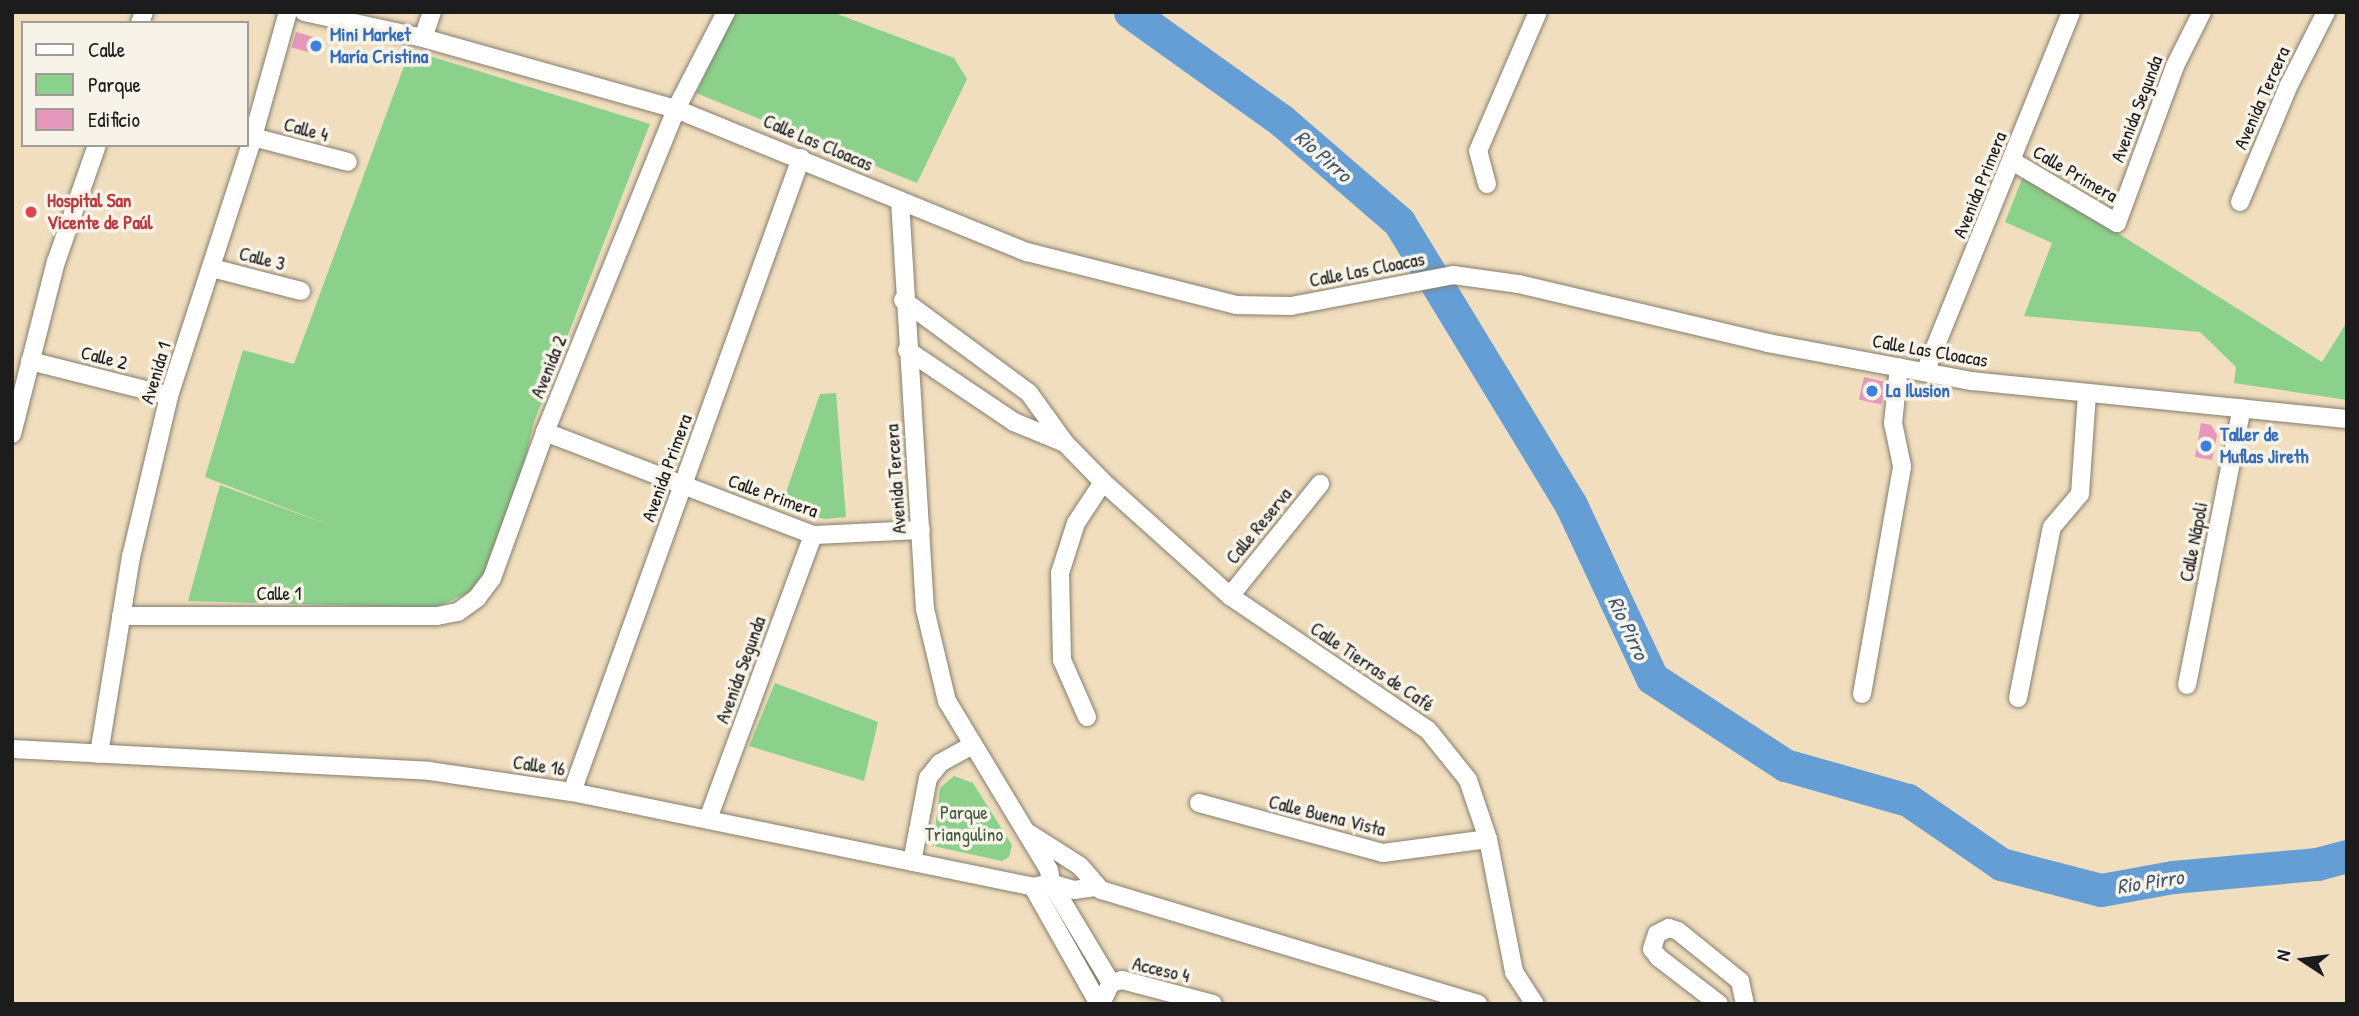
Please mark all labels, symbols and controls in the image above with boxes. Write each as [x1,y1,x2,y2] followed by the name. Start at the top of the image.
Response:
[21,21,248,147] legend
[330,24,428,68] place label: Mini Market María Cristina
[88,35,125,64] text: Calle
[308,38,324,54] marker: Mini Market María Cristina
[2229,43,2295,153] street label: Avenida Tercera
[2106,52,2168,166] street label: Avenida Segunda
[88,70,141,99] text: Parque
[88,105,140,134] text: Edificio
[760,110,876,176] street label: Calle Las Cloacas
[281,113,331,147] street label: Calle 4
[1289,125,1357,187] water label: Rio Pirro
[1948,129,2012,241] street label: Avenida Primera
[2029,141,2121,207] street label: Calle Primera
[47,190,153,234] place label: Hospital San Vicente de Paúl
[21,202,41,222] marker: Hospital San Vicente de Paúl
[237,242,287,276] street label: Calle 3
[1307,248,1427,292] street label: Calle Las Cloacas
[1870,330,1990,372] street label: Calle Las Cloacas
[526,332,572,402] street label: Avenida 2
[136,339,176,407] street label: Avenida 1
[79,341,129,375] street label: Calle 2
[1886,380,1950,402] place label: La Ilusion
[1864,383,1880,399] marker: La Ilusion
[637,411,697,525] street label: Avenida Primera
[881,423,911,535] street label: Avenida Tercera
[2220,424,2308,468] place label: Taller de Muflas Jireth
[2198,438,2214,454] marker: Taller de Muflas Jireth
[725,469,821,523] street label: Calle Primera
[1221,483,1297,569] street label: Calle Reserva
[2175,500,2213,584] street label: Calle Nápoli
[257,583,301,605] street label: Calle 1
[1602,592,1654,664] water label: Rio Pirro
[711,613,771,727] street label: Avenida Segunda
[1306,617,1438,717] street label: Calle Tierras de Café
[511,751,567,781] street label: Calle 16
[1266,790,1388,842] street label: Calle Buena Vista
[925,802,1003,846] park label: Parque Triangulino
[2115,864,2185,900] water label: Rio Pirro
[2268,925,2338,995] north arrow
[2269,947,2296,963] text: N
[1130,952,1192,988] street label: Acceso 4

